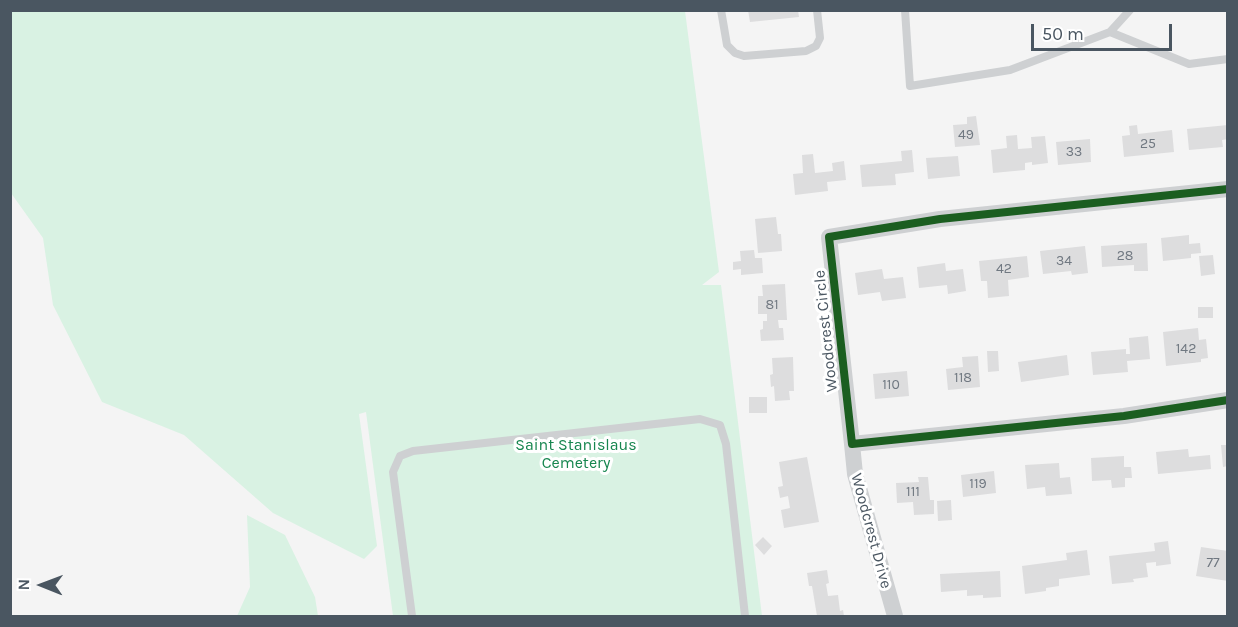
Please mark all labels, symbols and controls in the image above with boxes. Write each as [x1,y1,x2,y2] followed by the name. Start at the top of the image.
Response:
[1034,12,1175,50] scale bar
[1042,23,1084,45] text: 50 m
[958,127,974,143] house number: 49
[1140,136,1156,152] house number: 25
[1066,144,1082,160] house number: 33
[1117,248,1133,264] house number: 28
[1056,253,1072,269] house number: 34
[996,261,1012,277] house number: 42
[810,269,842,393] street label: Woodcrest Circle
[765,297,779,313] house number: 81
[1176,341,1196,357] house number: 142
[954,370,972,386] house number: 118
[882,377,900,393] house number: 110
[515,435,637,473] park label: Saint Stanislaus Cemetery
[846,471,896,591] street label: Woodcrest Drive
[969,476,987,492] house number: 119
[906,484,920,500] house number: 111
[12,555,72,615] north arrow
[1206,555,1220,571] house number: 77
[14,579,33,591] text: N

